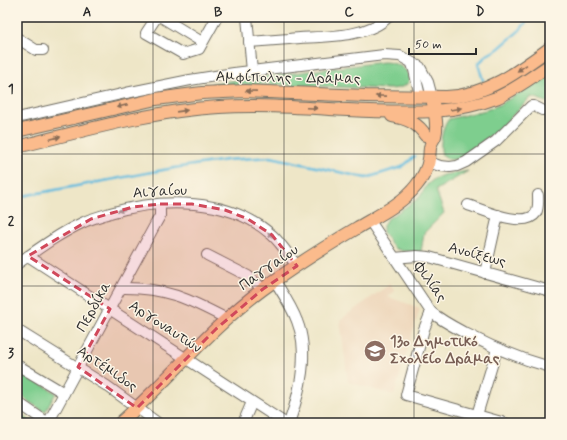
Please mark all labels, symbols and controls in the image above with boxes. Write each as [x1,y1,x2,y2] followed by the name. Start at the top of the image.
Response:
[83,4,91,21] text: A
[214,4,223,21] text: B
[344,4,354,21] text: C
[476,4,485,21] text: D
[409,30,476,56] scale bar
[415,37,442,53] text: 50 m
[517,64,527,72] one-way arrow
[215,67,361,89] street label: Αμφίπολης - Δράμας
[8,81,14,98] text: 1
[244,88,257,94] one-way arrow
[374,93,387,99] one-way arrow
[116,104,128,110] one-way arrow
[306,105,318,112] one-way arrow
[450,105,462,111] one-way arrow
[176,108,188,114] one-way arrow
[49,134,61,140] one-way arrow
[132,181,188,203] street label: Αιγαίου
[117,207,129,213] one-way arrow
[8,213,15,230] text: 2
[268,232,277,241] one-way arrow
[446,238,509,272] street label: Ανοίξεως
[235,240,303,296] street label: Παγγαίου
[408,257,451,307] street label: Φιλίας
[72,278,116,336] street label: Περδίκα
[125,296,206,358] street label: Αργοναυτών
[390,332,500,369] place label: 13ο Δημοτικό Σχολείο Δράμας
[362,338,388,364] school or university icon: 13ο Δημοτικό Σχολείο Δράμας
[73,341,142,397] street label: Αρτέμιδος
[8,345,14,362] text: 3

